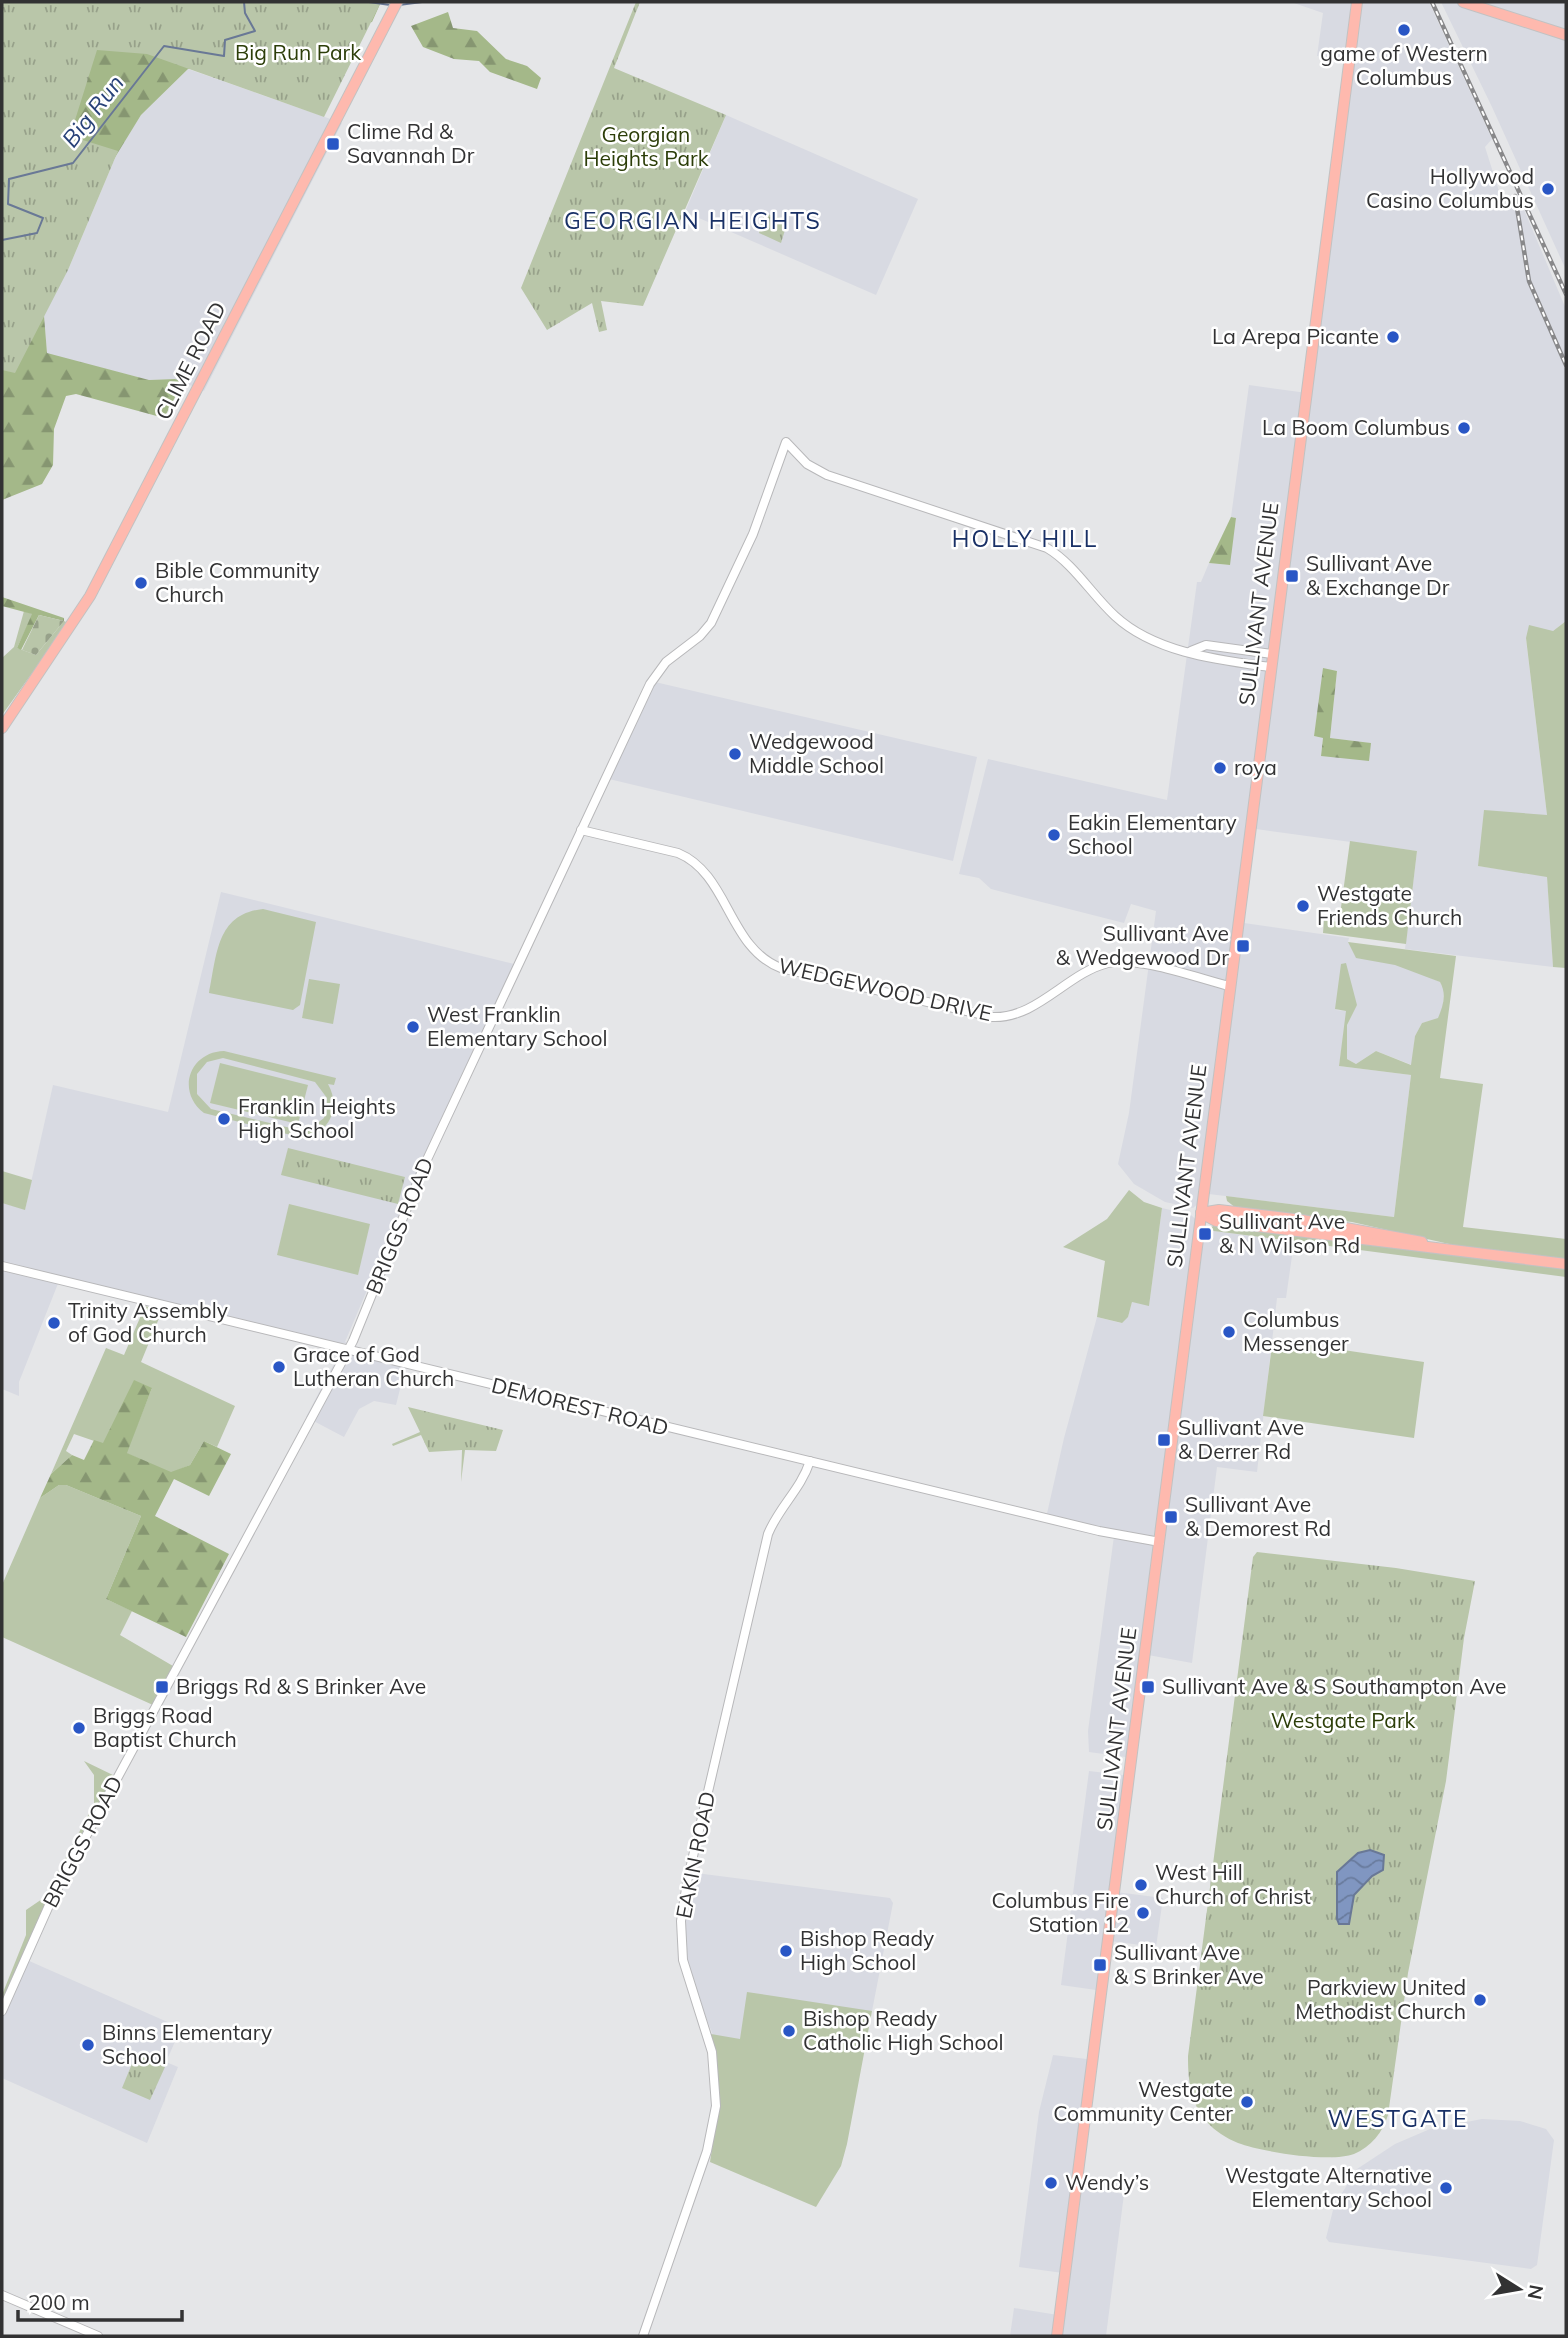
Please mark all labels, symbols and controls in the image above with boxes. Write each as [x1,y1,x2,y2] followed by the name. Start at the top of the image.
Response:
[1396,22,1412,38] marker: game of Western Columbus
[235,39,361,65] park label: Big Run Park
[1320,40,1488,90] place label: game of Western Columbus
[55,69,130,153] water label: Big Run
[347,118,475,168] place label: Clime Rd & Savannah Dr
[584,121,709,171] park label: Georgian Heights Park
[325,136,341,152] marker: Clime Rd & Savannah Dr
[1366,163,1534,213] place label: Hollywood Casino Columbus
[1540,181,1556,197] marker: Hollywood Casino Columbus
[564,206,822,235] district label: GEORGIAN HEIGHTS
[149,297,231,424] street label: CLIME ROAD
[1212,323,1379,349] place label: La Arepa Picante
[1385,329,1401,345] marker: La Arepa Picante
[1262,414,1450,440] place label: La Boom Columbus
[1456,420,1472,436] marker: La Boom Columbus
[1233,501,1283,707] street label: SULLIVANT AVENUE
[952,524,1098,553] district label: HOLLY HILL
[1306,550,1450,600] place label: Sullivant Ave & Exchange Dr
[155,557,319,607] place label: Bible Community Church
[1284,568,1300,584] marker: Sullivant Ave & Exchange Dr
[133,575,149,591] marker: Bible Community Church
[749,728,884,778] place label: Wedgewood Middle School
[727,746,743,762] marker: Wedgewood Middle School
[1234,754,1277,780] place label: roya
[1212,760,1228,776] marker: roya
[1068,809,1237,859] place label: Eakin Elementary School
[1046,827,1062,843] marker: Eakin Elementary School
[1317,880,1462,930] place label: Westgate Friends Church
[1295,898,1311,914] marker: Westgate Friends Church
[1056,920,1229,970] place label: Sullivant Ave & Wedgewood Dr
[1235,938,1251,954] marker: Sullivant Ave & Wedgewood Dr
[776,952,994,1026] street label: WEDGEWOOD DRIVE
[427,1001,608,1051] place label: West Franklin Elementary School
[405,1019,421,1035] marker: West Franklin Elementary School
[1161,1063,1211,1269] street label: SULLIVANT AVENUE
[238,1093,396,1143] place label: Franklin Heights High School
[216,1111,232,1127] marker: Franklin Heights High School
[360,1154,438,1298] street label: BRIGGS ROAD
[1219,1208,1360,1258] place label: Sullivant Ave & N Wilson Rd
[1197,1226,1213,1242] marker: Sullivant Ave & N Wilson Rd
[68,1297,228,1347] place label: Trinity Assembly of God Church
[1243,1306,1349,1356] place label: Columbus Messenger
[46,1315,62,1331] marker: Trinity Assembly of God Church
[1221,1324,1237,1340] marker: Columbus Messenger
[293,1341,454,1391] place label: Grace of God Lutheran Church
[271,1359,287,1375] marker: Grace of God Lutheran Church
[489,1371,671,1441] street label: DEMOREST ROAD
[1178,1414,1304,1464] place label: Sullivant Ave & Derrer Rd
[1156,1432,1172,1448] marker: Sullivant Ave & Derrer Rd
[1185,1491,1331,1541] place label: Sullivant Ave & Demorest Rd
[1163,1509,1179,1525] marker: Sullivant Ave & Demorest Rd
[1091,1626,1141,1832] street label: SULLIVANT AVENUE
[176,1673,426,1699] place label: Briggs Rd & S Brinker Ave
[1162,1673,1507,1699] place label: Sullivant Ave & S Southampton Ave
[154,1679,170,1695] marker: Briggs Rd & S Brinker Ave
[1140,1679,1156,1695] marker: Sullivant Ave & S Southampton Ave
[93,1702,237,1752] place label: Briggs Road Baptist Church
[1271,1707,1416,1733] park label: Westgate Park
[71,1720,87,1736] marker: Briggs Road Baptist Church
[37,1771,128,1912] street label: BRIGGS ROAD
[670,1789,720,1921] street label: EAKIN ROAD
[1155,1859,1311,1909] place label: West Hill Church of Christ
[1133,1877,1149,1893] marker: West Hill Church of Christ
[992,1887,1129,1937] place label: Columbus Fire Station 12
[1135,1905,1151,1921] marker: Columbus Fire Station 12
[800,1925,934,1975] place label: Bishop Ready High School
[1114,1939,1264,1989] place label: Sullivant Ave & S Brinker Ave
[778,1943,794,1959] marker: Bishop Ready High School
[1092,1957,1108,1973] marker: Sullivant Ave & S Brinker Ave
[1295,1974,1466,2024] place label: Parkview United Methodist Church
[1472,1992,1488,2008] marker: Parkview United Methodist Church
[803,2005,1003,2055] place label: Bishop Ready Catholic High School
[102,2019,272,2069] place label: Binns Elementary School
[781,2023,797,2039] marker: Bishop Ready Catholic High School
[80,2037,96,2053] marker: Binns Elementary School
[1053,2076,1233,2126] place label: Westgate Community Center
[1239,2094,1255,2110] marker: Westgate Community Center
[1327,2104,1469,2133] district label: WESTGATE
[1225,2162,1432,2212] place label: Westgate Alternative Elementary School
[1065,2169,1149,2195] place label: Wendy’s
[1043,2175,1059,2191] marker: Wendy’s
[1438,2180,1454,2196] marker: Westgate Alternative Elementary School
[1484,2254,1554,2324] north arrow
[18,2278,182,2322] scale bar
[1523,2283,1549,2302] text: N
[28,2289,90,2315] text: 200 m

